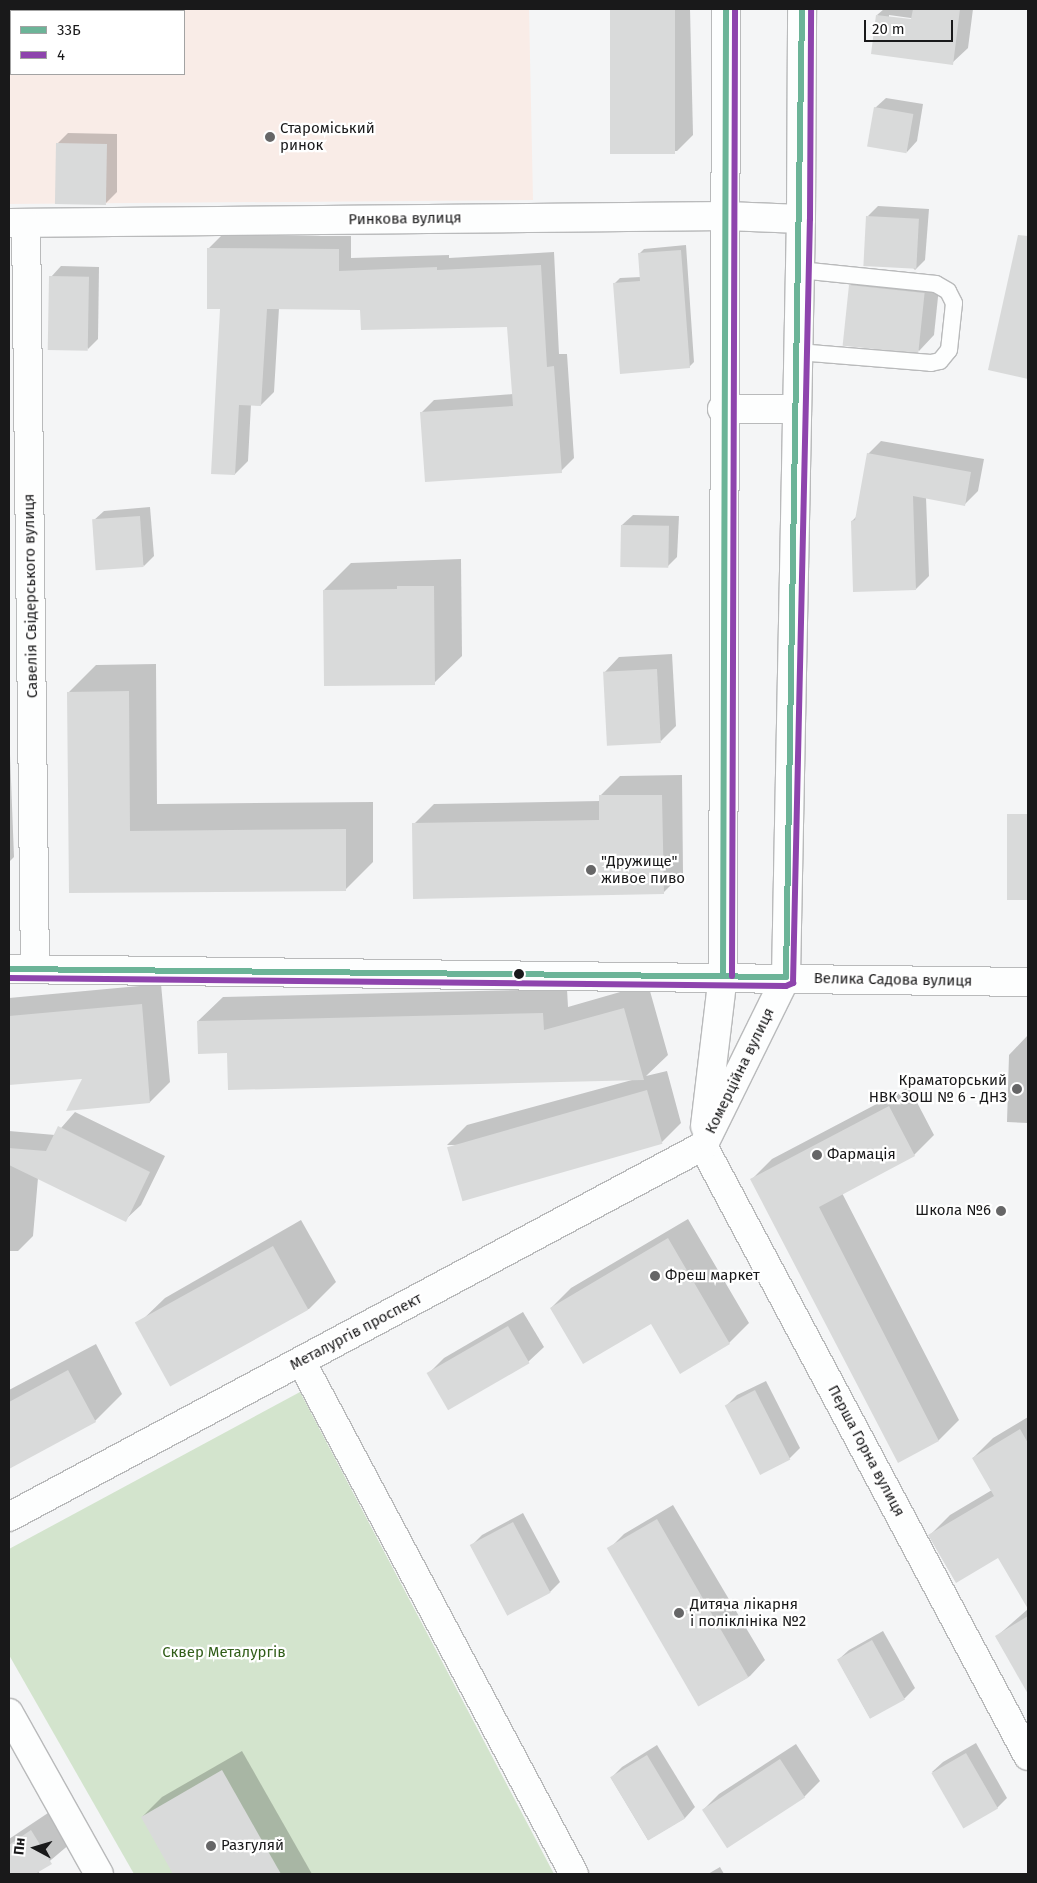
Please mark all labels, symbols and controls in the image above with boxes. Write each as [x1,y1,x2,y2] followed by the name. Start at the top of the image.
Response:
[10,10,185,75] legend
[867,10,956,42] scale bar
[872,20,905,38] text: 20 m
[57,21,81,39] text: 33Б
[57,46,65,64] text: 4
[280,119,375,154] place label: Староміський ринок
[264,131,276,143] marker: Староміський ринок
[348,209,462,229] street label: Ринкова вулиця
[20,494,42,698] street label: Савелія Свідерського вулиця
[601,852,685,887] place label: "Дружище" живое пиво
[585,864,597,876] marker: "Дружище" живое пиво
[514,969,524,979] unlabelled marker
[814,970,972,990] street label: Велика Садова вулиця
[702,1005,778,1137] street label: Комерційна вулиця
[869,1071,1007,1106] place label: Краматорський НВК ЗОШ № 6 - ДНЗ
[1011,1083,1023,1095] marker: Краматорський НВК ЗОШ № 6 - ДНЗ
[827,1146,896,1164] place label: Фармація
[811,1149,823,1161] marker: Фармація
[915,1202,991,1220] place label: Школа №6
[995,1205,1007,1217] marker: Школа №6
[665,1267,760,1285] place label: Фреш маркет
[649,1270,661,1282] marker: Фреш маркет
[287,1290,425,1374] street label: Металургів проспект
[824,1382,908,1520] street label: Перша Горна вулиця
[690,1595,806,1630] place label: Дитяча лікарня і поліклініка №2
[672,1606,686,1620] marker: Дитяча лікарня і поліклініка №2
[162,1644,286,1662] park label: Сквер Металургів
[10,1823,60,1873] north arrow
[10,1837,29,1856] text: Пн
[221,1837,284,1855] place label: Разгуляй
[205,1840,217,1852] marker: Разгуляй

